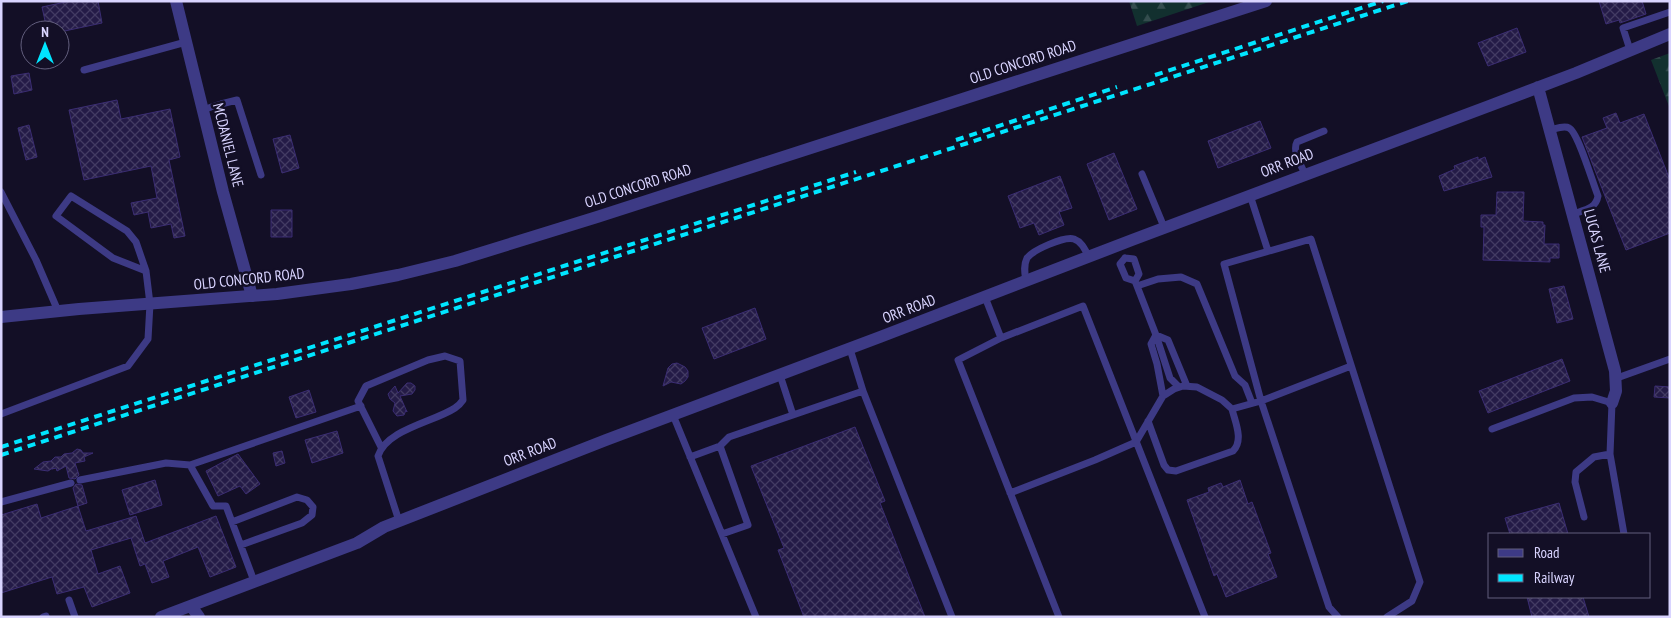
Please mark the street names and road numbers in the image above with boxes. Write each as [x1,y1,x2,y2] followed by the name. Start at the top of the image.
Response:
[967,35,1079,88] street label: OLD CONCORD ROAD
[209,101,248,189] street label: MCDANIEL LANE
[1258,144,1316,181] street label: ORR ROAD
[582,159,694,212] street label: OLD CONCORD ROAD
[1580,207,1615,275] street label: LUCAS LANE
[193,263,305,294] street label: OLD CONCORD ROAD
[880,290,938,327] street label: ORR ROAD
[501,433,559,470] street label: ORR ROAD

